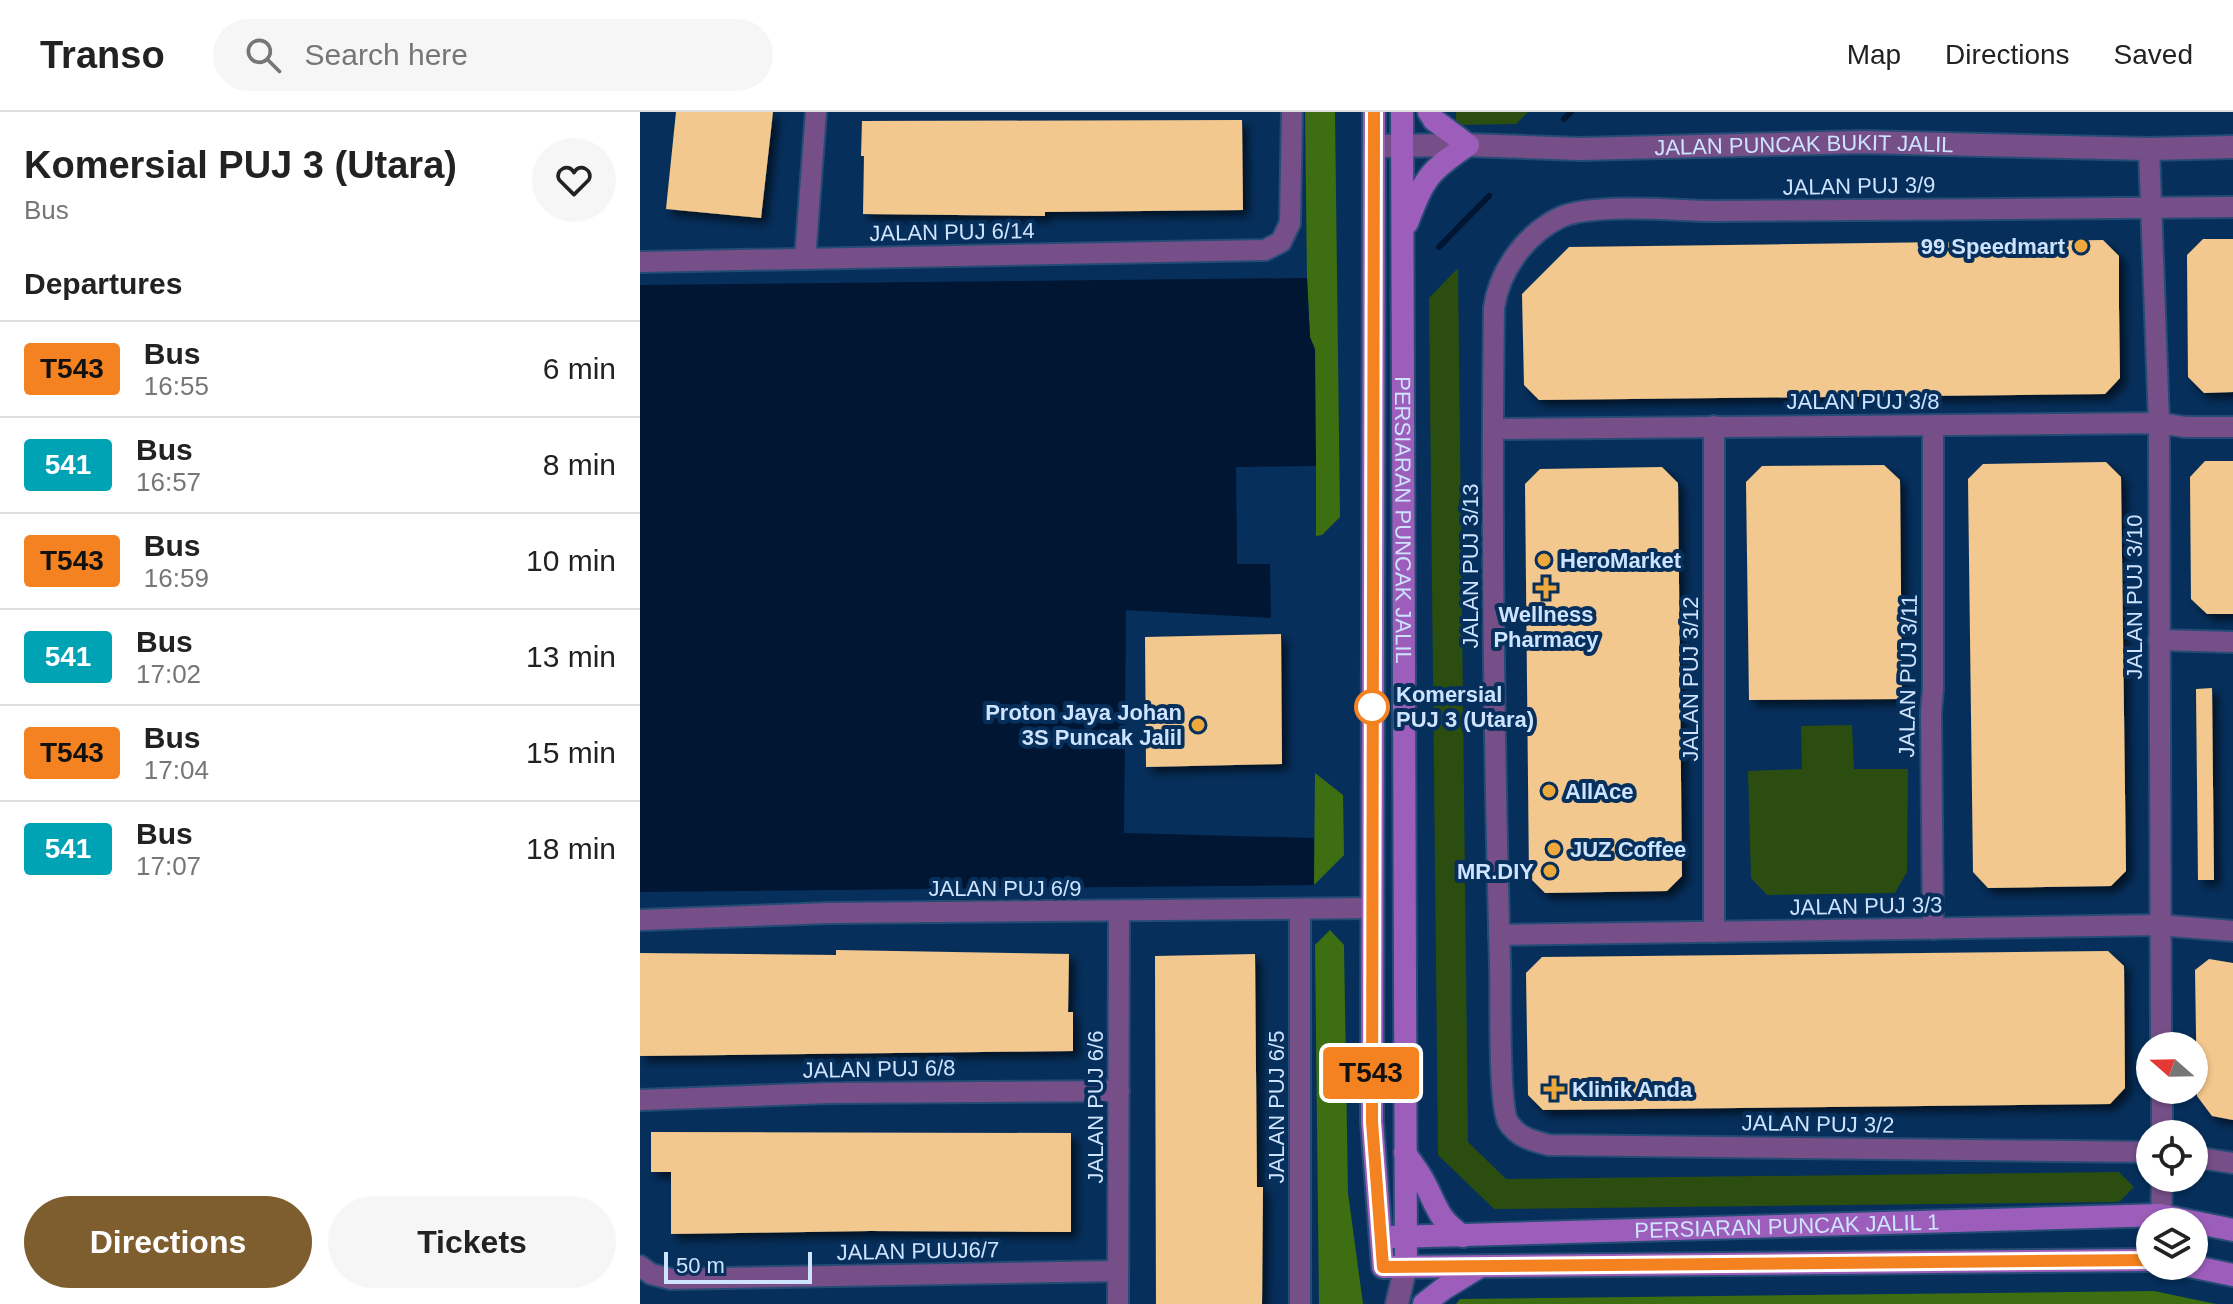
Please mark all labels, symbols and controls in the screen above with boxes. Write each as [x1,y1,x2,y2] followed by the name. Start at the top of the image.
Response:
[213,19,773,91] search box
[241,33,285,77] icon: search
[40,34,165,76] text: Transo
[305,38,468,71] text: Search here
[1847,39,1901,70] text: Map
[1945,39,2070,70] text: Directions
[2114,39,2193,70] text: Saved
[1654,129,1954,160] street label: JALAN PUNCAK BUKIT JALIL
[532,138,616,222] button: heart
[24,144,457,186] text: Komersial PUJ 3 (Utara)
[1782,172,1936,200] street label: JALAN PUJ 3/9
[24,195,69,225] text: Bus
[869,218,1035,246] street label: JALAN PUJ 6/14
[1921,234,2066,259] place label: 99 Speedmart
[2072,237,2090,255] marker: 99 Speedmart
[24,267,182,300] text: Departures
[144,337,201,370] text: Bus
[543,352,616,385] text: 6 min
[40,353,104,384] text: T543
[144,371,209,401] text: 16:55
[1390,376,1416,664] street label: PERSIARAN PUNCAK JALIL
[1787,389,1939,414] street label: JALAN PUJ 3/8
[136,433,193,466] text: Bus
[543,448,616,481] text: 8 min
[45,449,91,480] text: 541
[136,467,201,497] text: 16:57
[1458,483,1483,649] street label: JALAN PUJ 3/13
[2122,514,2147,680] street label: JALAN PUJ 3/10
[144,529,201,562] text: Bus
[526,544,616,577] text: 10 min
[40,545,104,576] text: T543
[1560,548,1682,573] place label: HeroMarket
[1535,551,1553,569] marker: HeroMarket
[144,563,209,593] text: 16:59
[1537,579,1555,597] marker: Wellness Pharmacy
[1894,594,1922,758] street label: JALAN PUJ 3/11
[1678,596,1703,762] street label: JALAN PUJ 3/12
[1493,602,1599,652] place label: Wellness Pharmacy
[136,625,193,658] text: Bus
[526,640,616,673] text: 13 min
[45,641,91,672] text: 541
[136,659,201,689] text: 17:02
[1396,682,1534,732] place label: Komersial PUJ 3 (Utara)
[1355,690,1389,724] marker: Komersial PUJ 3 (Utara)
[985,700,1182,750] place label: Proton Jaya Johan 3S Puncak Jalil
[1189,716,1207,734] marker: Proton Jaya Johan 3S Puncak Jalil
[144,721,201,754] text: Bus
[526,736,616,769] text: 15 min
[40,737,104,768] text: T543
[144,755,209,785] text: 17:04
[1565,779,1633,804] place label: AllAce
[1540,782,1558,800] marker: AllAce
[136,817,193,850] text: Bus
[526,832,616,865] text: 18 min
[45,833,91,864] text: 541
[1570,837,1686,862] place label: JUZ Coffee
[1545,840,1563,858] marker: JUZ Coffee
[136,851,201,881] text: 17:07
[1457,859,1534,884] place label: MR.DIY
[1541,862,1559,880] marker: MR.DIY
[929,876,1081,901] street label: JALAN PUJ 6/9
[1789,892,1943,920] street label: JALAN PUJ 3/3
[1083,1031,1108,1183] street label: JALAN PUJ 6/6
[1264,1031,1289,1183] street label: JALAN PUJ 6/5
[2136,1032,2208,1104] north arrow
[2136,1032,2208,1280] map controls
[1315,1047,1427,1099] line badge: T543
[802,1055,956,1083] street label: JALAN PUJ 6/8
[1339,1057,1403,1088] text: T543
[1572,1077,1693,1102] place label: Klinik Anda
[1543,1078,1565,1100] marker: Klinik Anda
[1741,1110,1895,1138] street label: JALAN PUJ 3/2
[2136,1120,2208,1192] button: locate
[24,1196,312,1288] button: Directions
[328,1196,616,1288] button: Tickets
[2136,1208,2208,1280] button: layers
[1634,1209,1940,1243] street label: PERSIARAN PUNCAK JALIL 1
[836,1237,1000,1265] street label: JALAN PUUJ6/7
[664,1248,812,1284] scale bar
[676,1253,725,1278] text: 50 m

